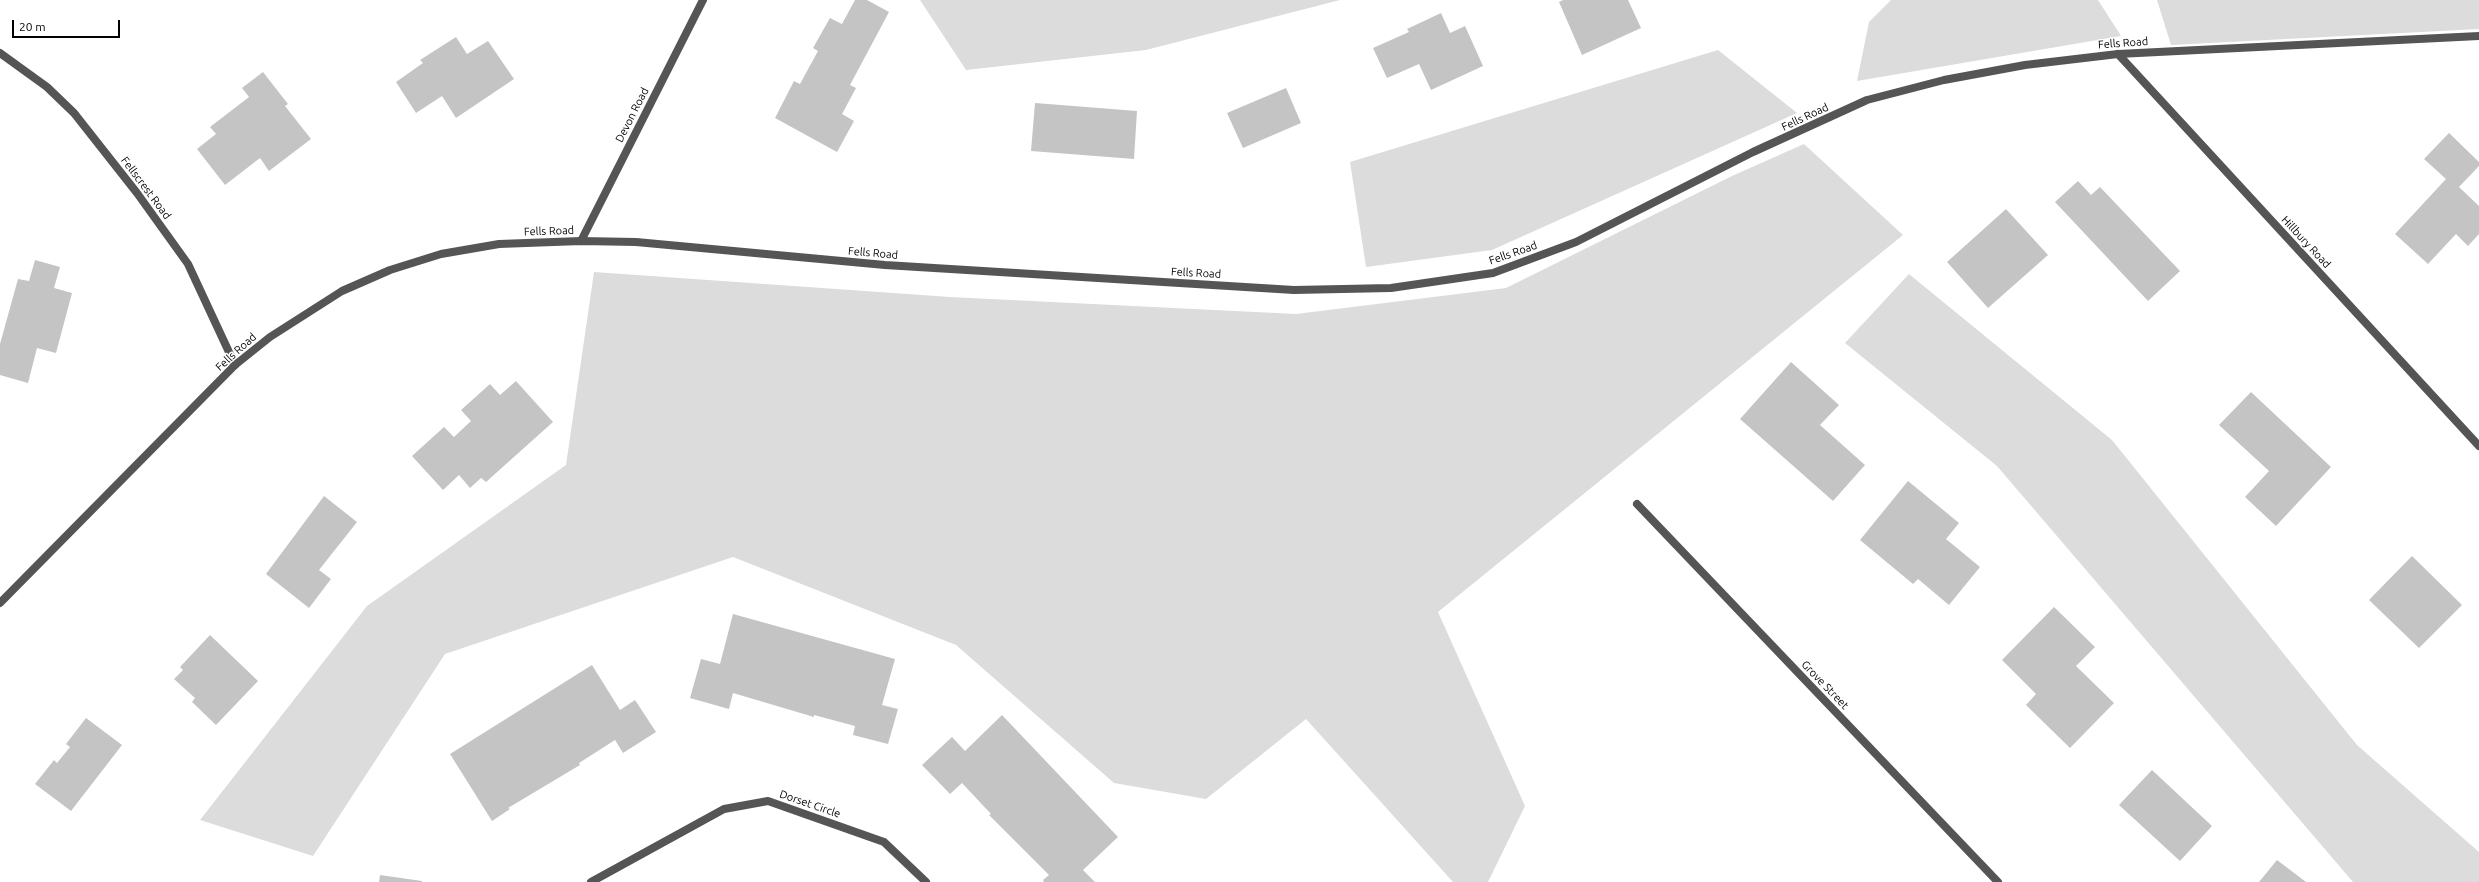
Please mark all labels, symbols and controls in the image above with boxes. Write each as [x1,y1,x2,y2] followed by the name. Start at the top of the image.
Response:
[14,12,122,38] scale bar
[19,20,46,33] text: 20 m
[2097,35,2149,51] street label: Fells Road
[613,85,651,145] street label: Devon Road
[1779,100,1831,134] street label: Fells Road
[118,154,174,222] street label: Fellscrest Road
[2279,213,2333,271] street label: Hillbury Road
[524,224,574,238] street label: Fells Road
[1487,239,1539,267] street label: Fells Road
[847,244,899,262] street label: Fells Road
[1171,265,1221,281] street label: Fells Road
[213,330,259,374] street label: Fells Road
[1799,658,1851,712] street label: Grove Street
[778,787,842,821] street label: Dorset Circle

